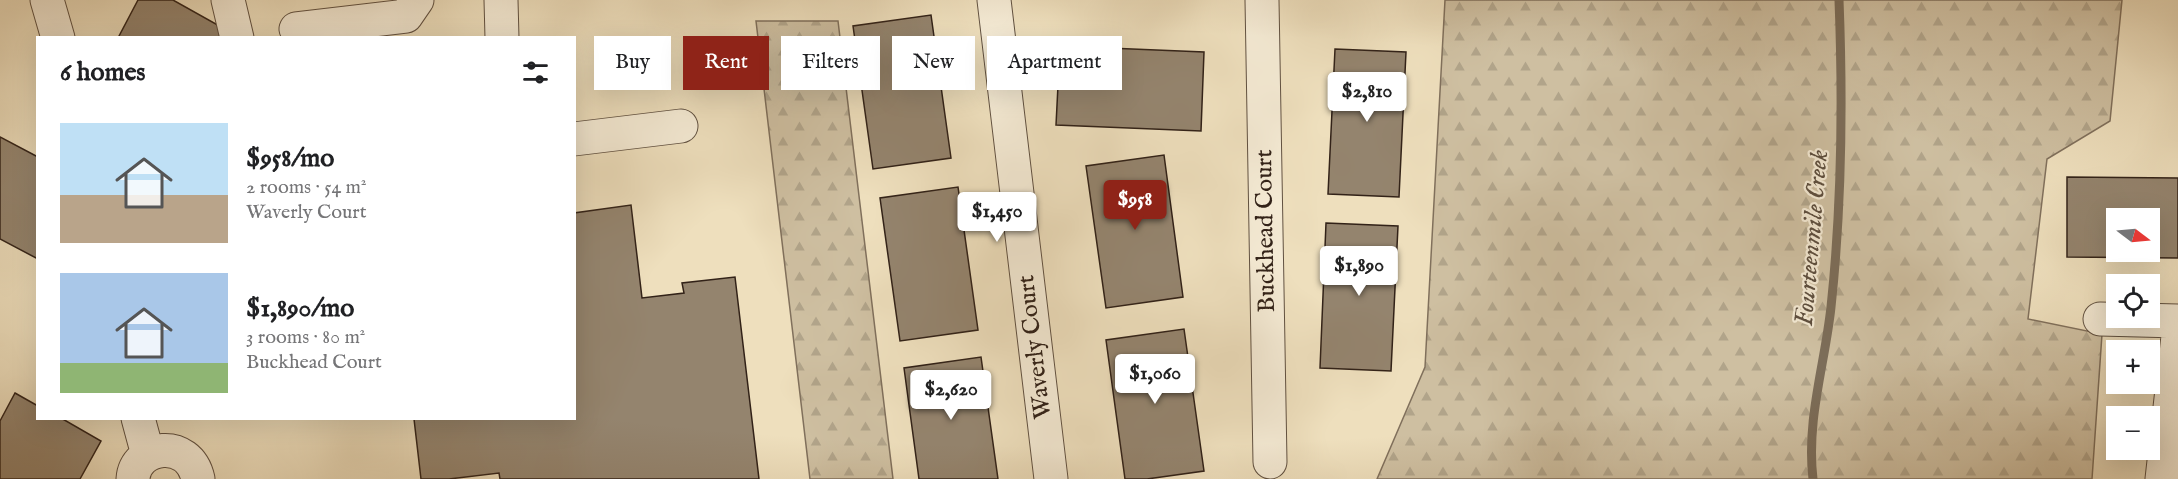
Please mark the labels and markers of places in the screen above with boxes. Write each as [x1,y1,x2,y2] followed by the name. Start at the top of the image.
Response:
[1318,72,1416,123] pin: $2,810
[1099,180,1171,231] pin: $958
[948,192,1046,243] pin: $1,450
[1310,246,1408,297] pin: $1,890
[1106,354,1204,405] pin: $1,060
[902,370,1000,421] pin: $2,620

